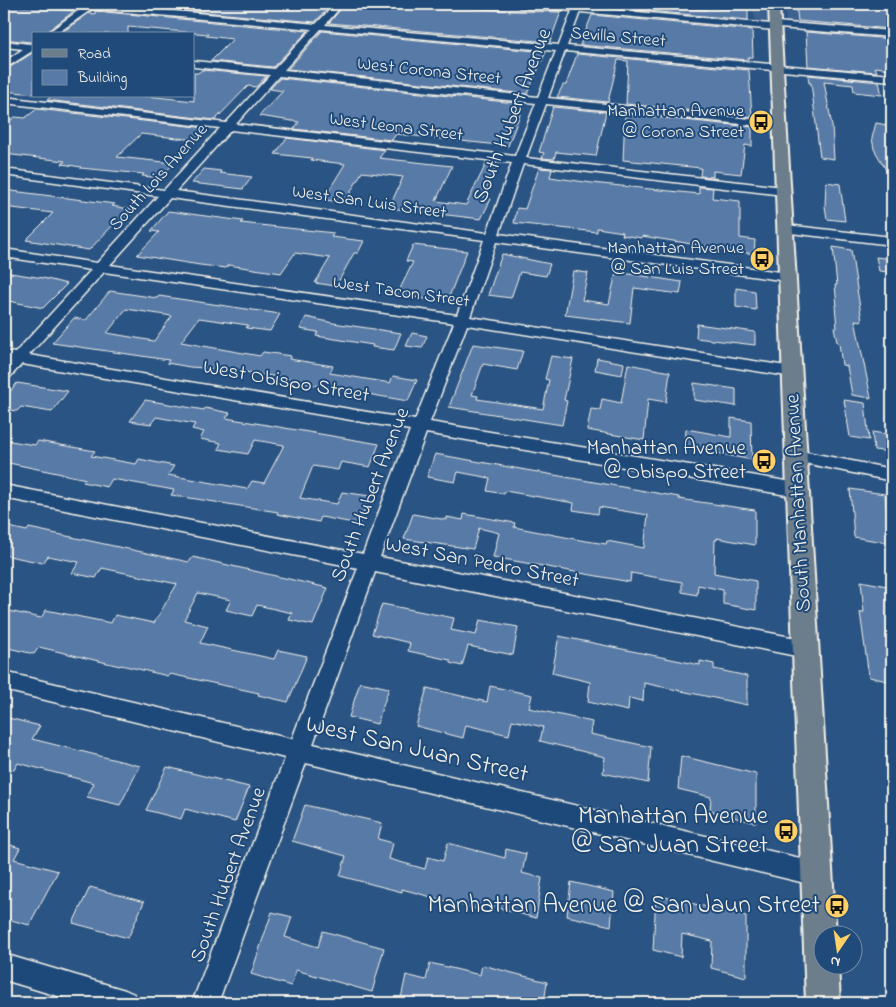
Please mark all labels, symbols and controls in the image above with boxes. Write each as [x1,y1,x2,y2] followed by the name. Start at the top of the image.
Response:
[569,21,667,55] street label: Sevilla Street
[466,24,560,208] street label: South Hubert Avenue
[32,32,195,98] legend
[78,43,111,65] text: Road
[356,52,502,92] street label: West Corona Street
[77,67,127,90] text: Building
[607,99,745,146] place label: Manhattan Avenue @ Corona Street
[328,107,464,149] street label: West Leona Street
[748,109,774,135] bus stop icon: Manhattan Avenue @ Corona Street
[104,118,215,238] street label: South Lois Avenue
[290,179,448,227] street label: West San Luis Street
[607,236,745,283] place label: Manhattan Avenue @ San Luis Street
[749,246,775,272] bus stop icon: Manhattan Avenue @ San Luis Street
[331,271,471,315] street label: West Tacon Street
[200,353,372,411] street label: West Obispo Street
[778,393,820,613] street label: South Manhattan Avenue
[324,403,418,587] street label: South Hubert Avenue
[586,434,747,488] place label: Manhattan Avenue @ Obispo Street
[751,448,777,474] bus stop icon: Manhattan Avenue @ Obispo Street
[383,529,581,597] street label: West San Pedro Street
[302,707,533,793] street label: West San Juan Street
[183,782,275,967] street label: South Hubert Avenue
[572,799,769,864] place label: Manhattan Avenue @ San Juan Street
[773,818,799,844] bus stop icon: Manhattan Avenue @ San Juan Street
[427,887,821,924] place label: Manhattan Avenue @ San Jaun Street
[824,893,850,919] bus stop icon: Manhattan Avenue @ San Jaun Street
[814,924,864,974] north arrow
[828,950,842,972] text: N

